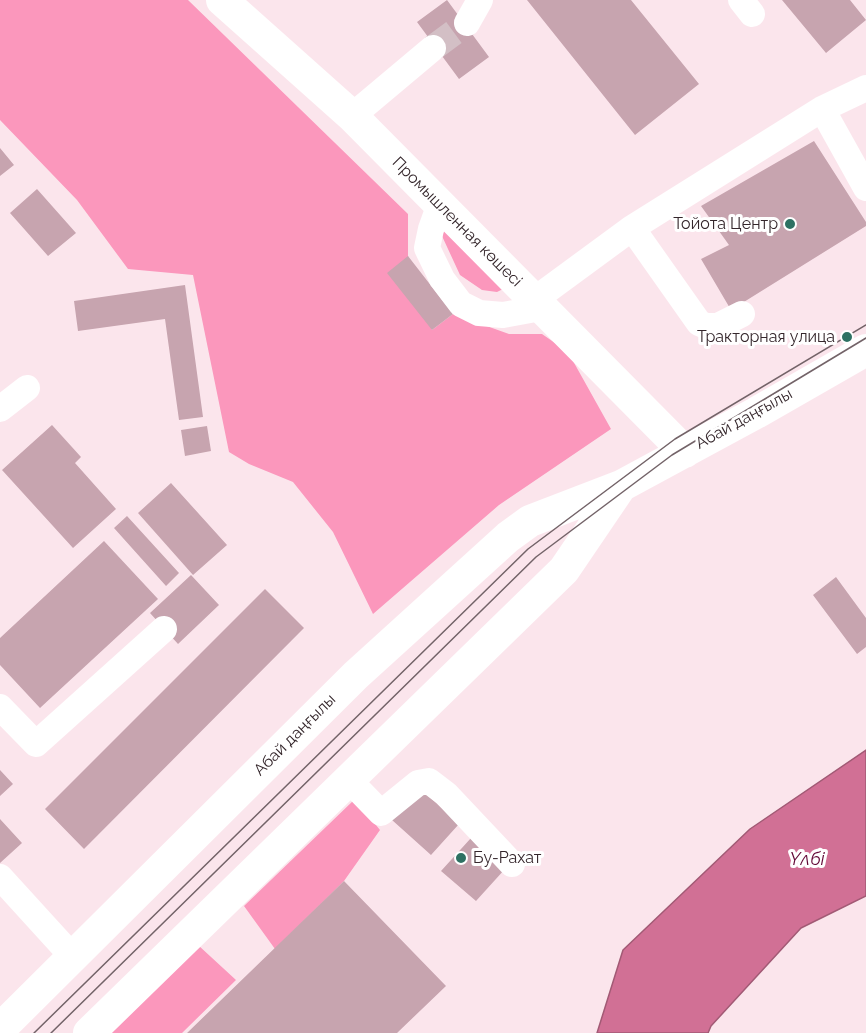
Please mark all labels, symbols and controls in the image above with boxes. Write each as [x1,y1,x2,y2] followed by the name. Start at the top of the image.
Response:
[388,153,526,291] street label: Промышленная көшесі
[673,214,778,234] place label: Тойота Центр
[783,217,797,231] marker: Тойота Центр
[697,327,835,347] place label: Тракторная улица
[840,330,854,344] marker: Тракторная улица
[692,384,796,454] street label: Абай даңғылы
[250,690,340,780] street label: Абай даңғылы
[473,848,541,868] place label: Бу-Рахат
[789,849,825,871] water label: Үлбі
[454,851,468,865] marker: Бу-Рахат

